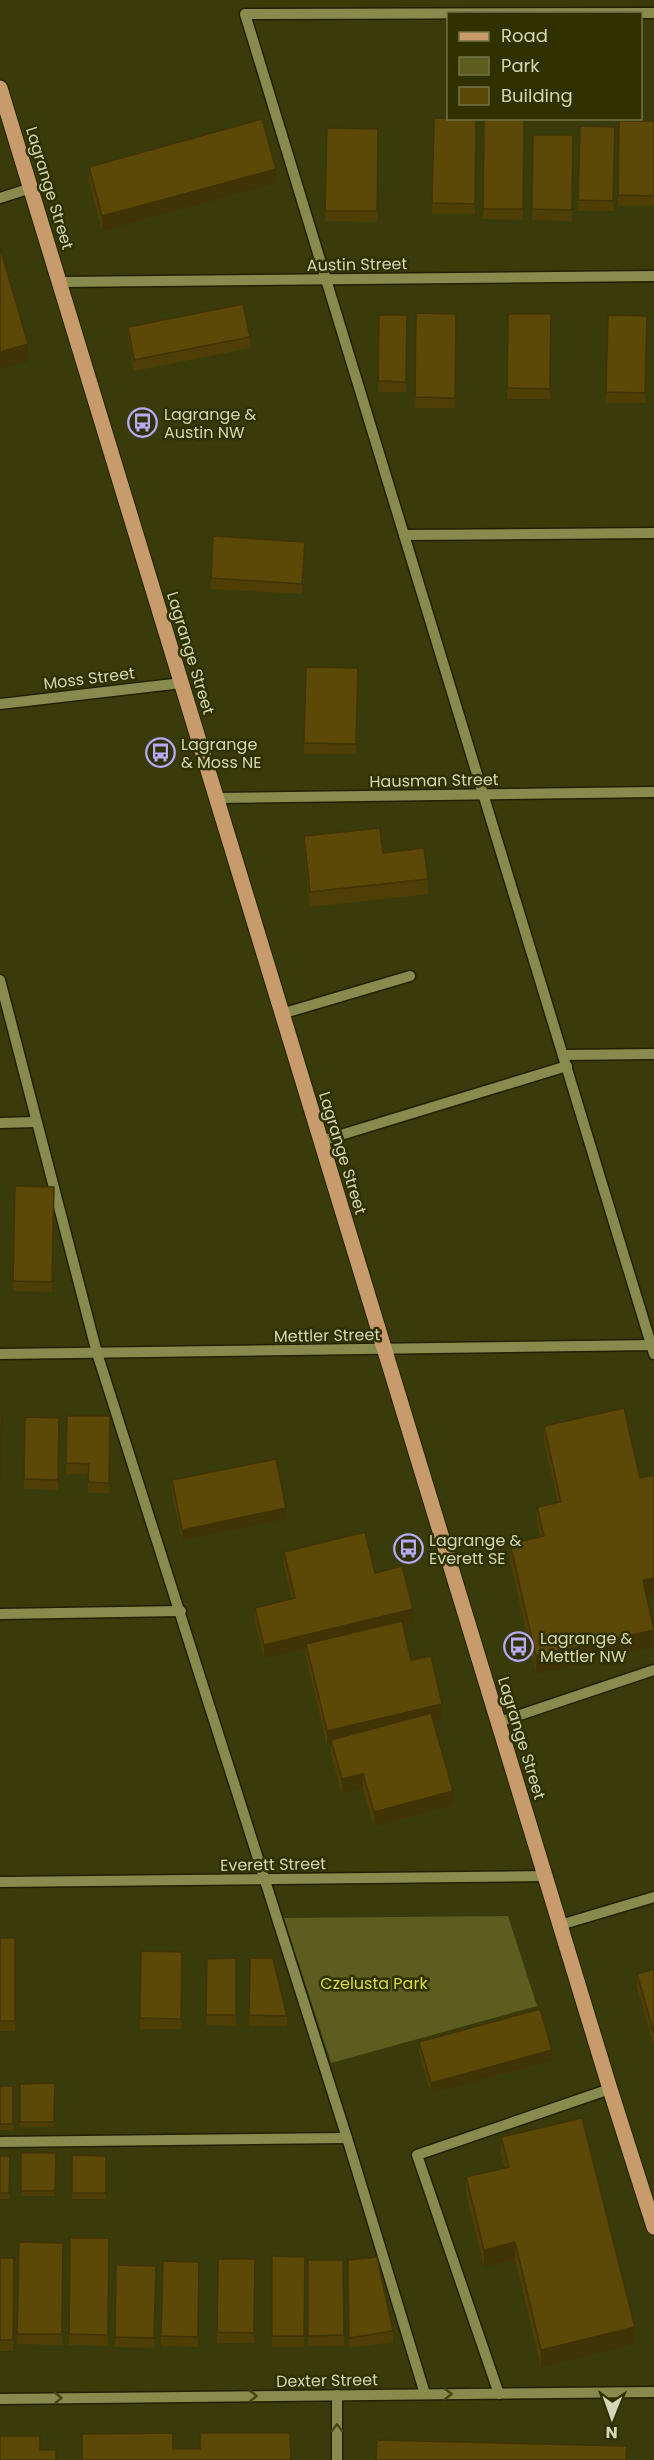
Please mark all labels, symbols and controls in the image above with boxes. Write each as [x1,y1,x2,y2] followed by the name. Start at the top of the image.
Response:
[447,12,642,120] legend
[501,23,548,48] text: Road
[501,53,540,78] text: Park
[501,83,573,108] text: Building
[20,124,79,253] street label: Lagrange Street
[307,252,408,277] street label: Austin Street
[164,403,257,444] place label: Lagrange & Austin NW
[127,407,159,439] bus stop icon: Lagrange & Austin NW
[161,589,220,718] street label: Lagrange Street
[42,661,136,696] street label: Moss Street
[181,733,262,774] place label: Lagrange & Moss NE
[144,737,176,769] bus stop icon: Lagrange & Moss NE
[369,768,499,793] street label: Hausman Street
[313,1089,372,1218] street label: Lagrange Street
[274,1323,381,1348] street label: Mettler Street
[429,1529,522,1570] place label: Lagrange & Everett SE
[392,1533,424,1565] bus stop icon: Lagrange & Everett SE
[540,1627,633,1668] place label: Lagrange & Mettler NW
[503,1631,535,1663] bus stop icon: Lagrange & Mettler NW
[492,1674,551,1803] street label: Lagrange Street
[220,1852,326,1877] street label: Everett Street
[320,1972,428,1995] park label: Czelusta Park
[276,2368,378,2393] street label: Dexter Street
[444,2388,453,2400] one-way arrow
[582,2388,642,2448] north arrow
[249,2390,258,2402] one-way arrow
[54,2392,63,2405] one-way arrow
[606,2421,618,2444] text: N
[331,2423,343,2432] one-way arrow

